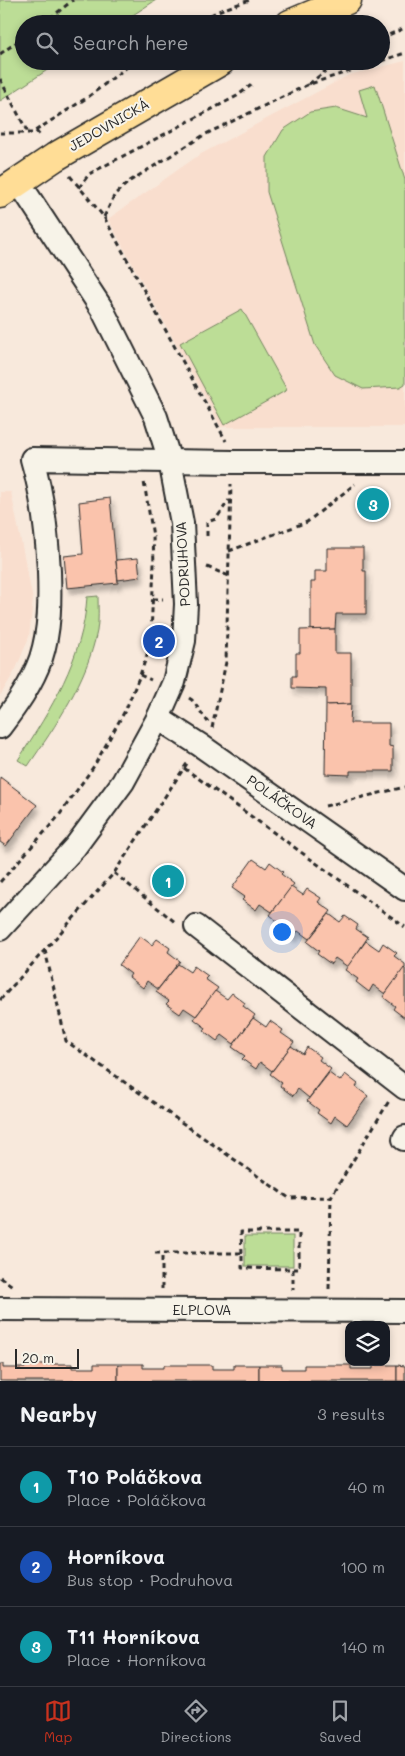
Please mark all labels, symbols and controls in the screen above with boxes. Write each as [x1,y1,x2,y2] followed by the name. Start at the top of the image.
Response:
[15,15,390,70] search box
[33,29,61,57] icon: search
[73,30,189,55] text: Search here
[65,94,152,155] street label: JEDOVNICKÁ
[357,485,389,523] pin: 3
[171,521,194,607] street label: PODRUHOVA
[143,622,175,660] pin: 2
[243,770,321,833] street label: POLÁČKOVA
[152,862,184,900] pin: 1
[269,919,295,945] your location
[173,1300,231,1319] street label: ELPLOVA
[345,1321,390,1366] map controls
[345,1321,390,1366] button: layers
[15,1346,79,1369] scale bar
[22,1348,54,1367] text: 20 m
[20,1400,97,1427] text: Nearby
[317,1403,385,1424] text: 3 results
[67,1464,202,1489] text: T10 Poláčkova
[32,1476,40,1497] text: 1
[348,1476,385,1497] text: 40 m
[67,1489,206,1510] text: Place · Poláčkova
[67,1544,165,1569] text: Horníkova
[32,1556,40,1577] text: 2
[340,1556,385,1577] text: 100 m
[67,1569,233,1590] text: Bus stop · Podruhova
[67,1624,200,1649] text: T11 Horníkova
[31,1636,41,1657] text: 3
[341,1636,385,1657] text: 140 m
[67,1649,207,1670] text: Place · Horníkova
[44,1697,72,1746] tab: Map
[160,1697,232,1746] tab: Directions
[319,1697,361,1746] tab: Saved

